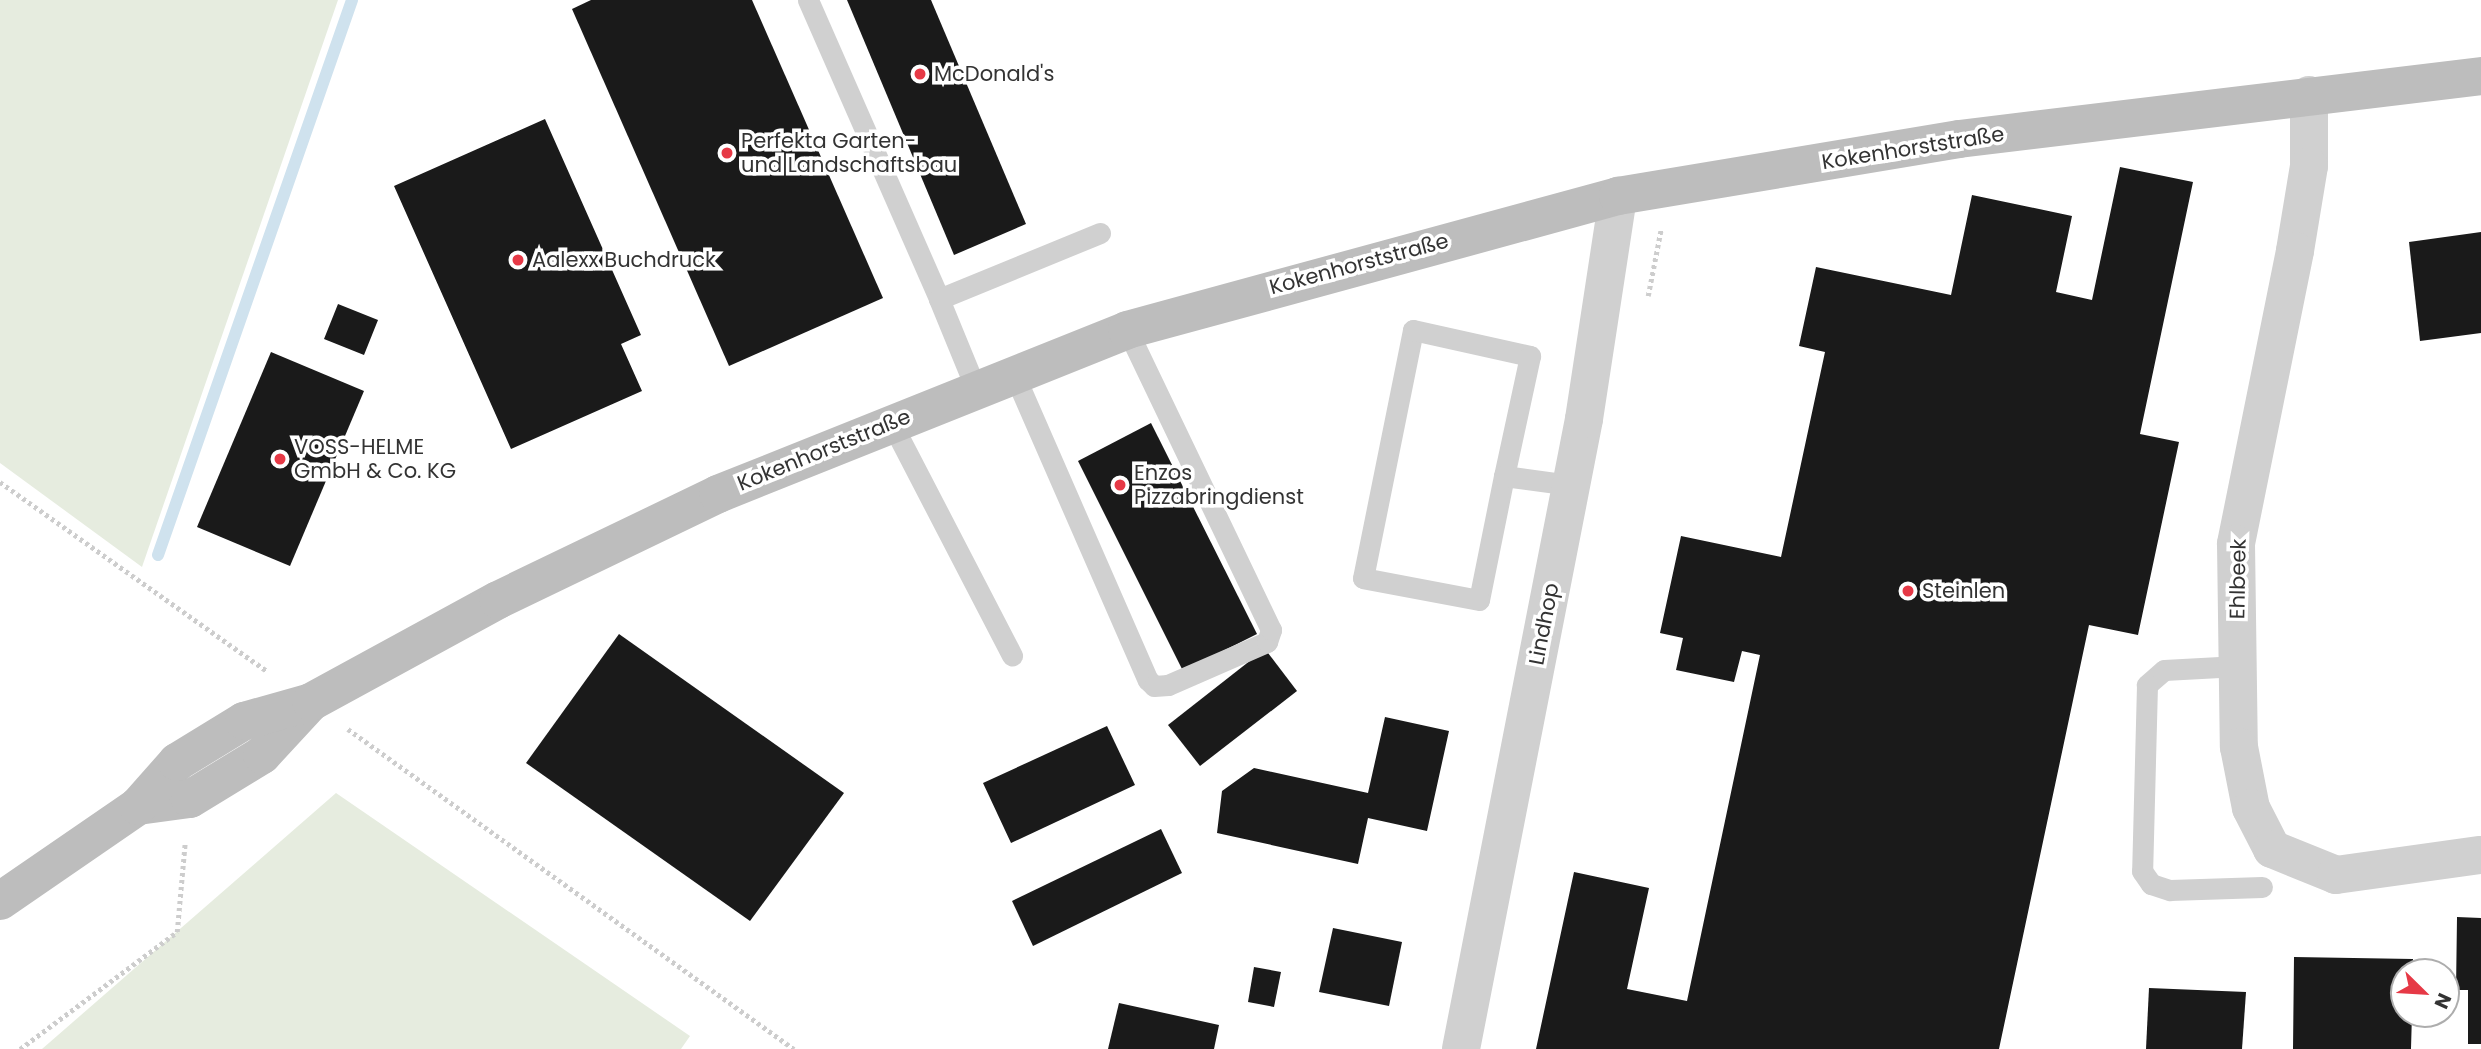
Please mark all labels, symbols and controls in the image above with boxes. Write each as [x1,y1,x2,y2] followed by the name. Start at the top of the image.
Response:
[934,61,1054,87] place label: McDonald's
[912,66,928,82] marker: McDonald's
[1820,121,2006,175] street label: Kokenhorststraße
[741,128,957,178] place label: Perfekta Garten- und Landschaftsbau
[719,145,735,161] marker: Perfekta Garten- und Landschaftsbau
[1267,228,1451,300] street label: Kokenhorststraße
[532,247,716,273] place label: Aalexx Buchdruck
[510,252,526,268] marker: Aalexx Buchdruck
[734,404,914,496] street label: Kokenhorststraße
[294,434,456,484] place label: VOSS-HELME GmbH & Co. KG
[272,451,288,467] marker: VOSS-HELME GmbH & Co. KG
[1134,460,1304,510] place label: Enzos Pizzabringdienst
[1112,477,1128,493] marker: Enzos Pizzabringdienst
[2225,539,2251,619] street label: Ehlbeek
[1922,578,2005,604] place label: Steinlen
[1524,581,1564,667] street label: Lindhop
[1900,583,1916,599] marker: Steinlen
[2390,958,2460,1028] north arrow
[2428,989,2458,1013] text: N

